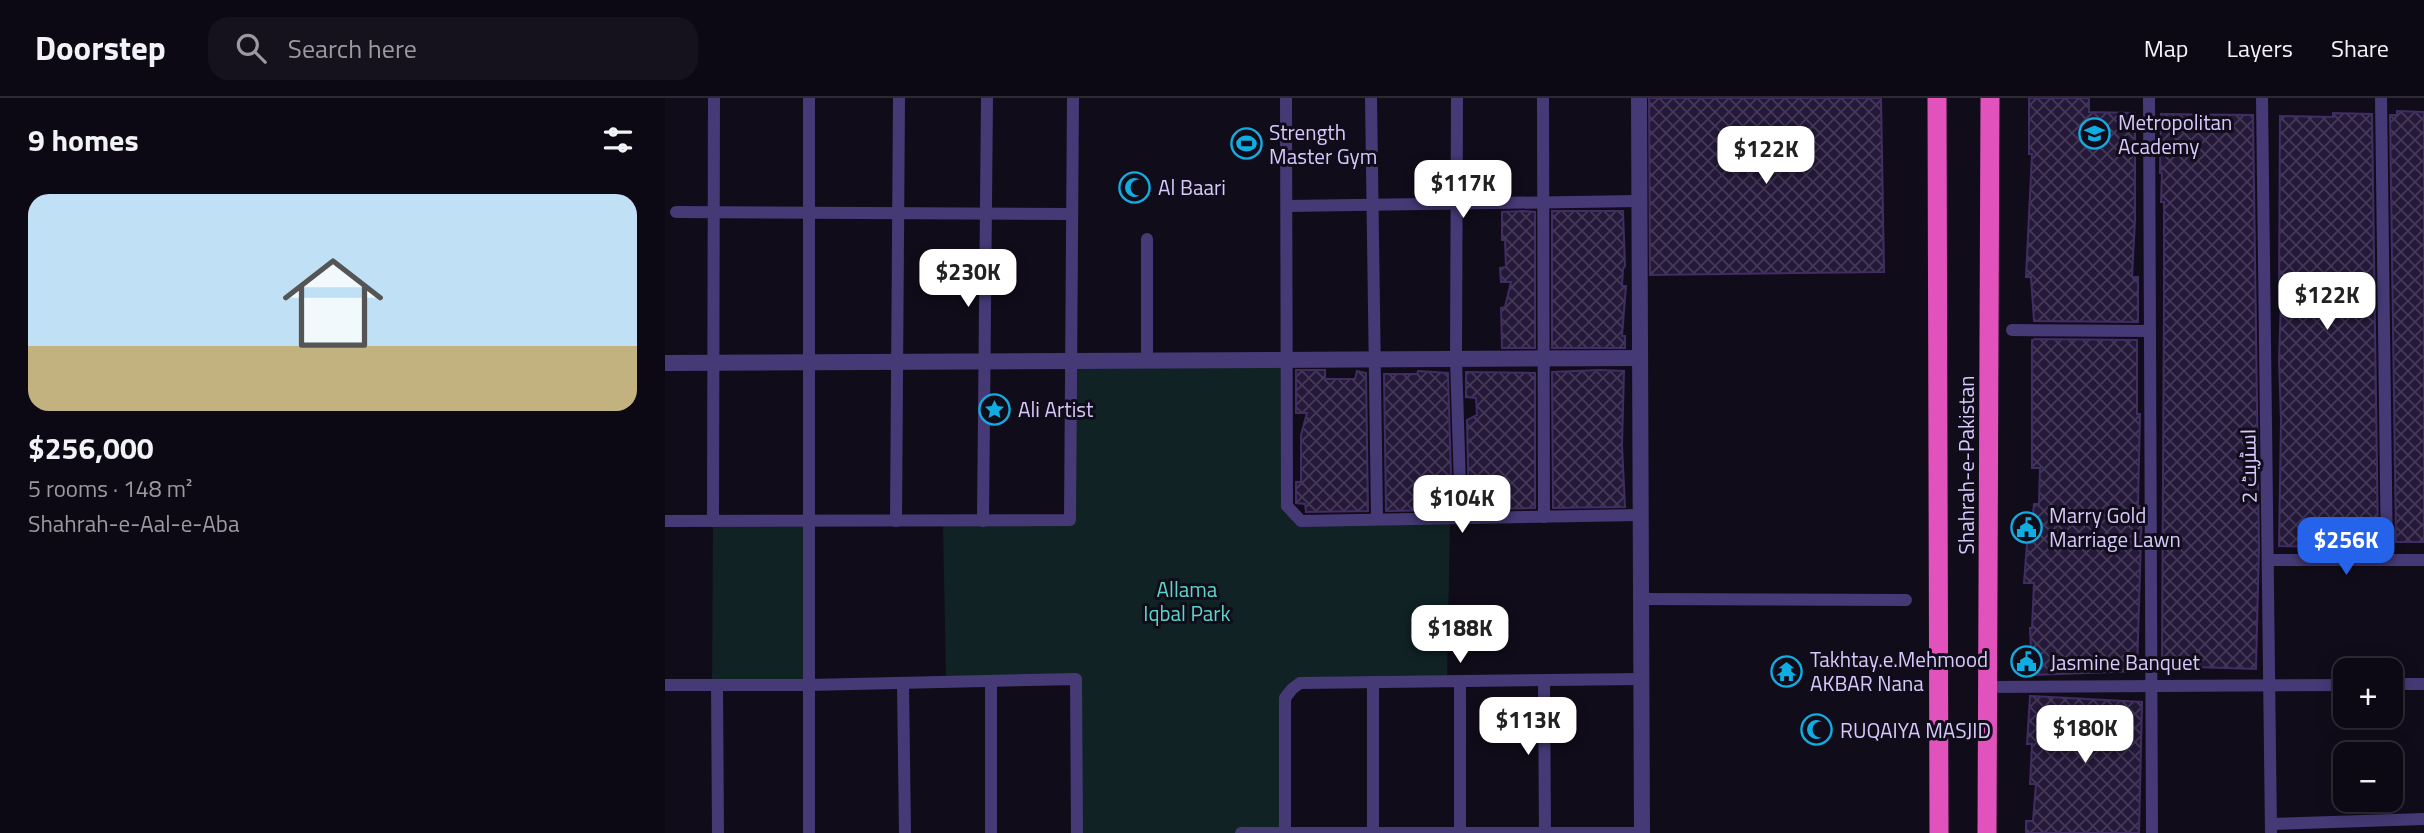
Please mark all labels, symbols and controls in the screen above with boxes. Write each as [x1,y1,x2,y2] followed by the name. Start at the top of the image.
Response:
[208,17,698,80] search box
[35,23,166,73] text: Doorstep
[232,29,270,67] icon: search
[288,29,417,68] text: Search here
[2144,30,2189,66] text: Map
[2227,30,2293,66] text: Layers
[2331,30,2389,66] text: Share
[2118,106,2232,162] place label: Metropolitan Academy
[1269,116,1377,172] place label: Strength Master Gym
[28,117,139,163] text: 9 homes
[2078,117,2112,151] school or university icon: Metropolitan Academy
[599,121,637,159] icon: filters
[1717,126,1815,186] pin: $122K
[1229,127,1263,161] sports icon: Strength Master Gym
[1733,131,1799,166] text: $122K
[1414,160,1512,220] pin: $117K
[1430,165,1496,200] text: $117K
[1118,170,1152,204] mosque icon: Al Baari
[1158,171,1226,203] place label: Al Baari
[270,240,396,366] icon: home
[919,250,1017,309] pin: $230K
[935,254,1001,289] text: $230K
[2278,272,2376,332] pin: $122K
[2294,277,2360,312] text: $122K
[1950,376,1982,554] street label: Shahrah-e-Pakistan
[978,392,1012,426] place icon: Ali Artist
[1018,393,1094,425] place label: Ali Artist
[28,425,154,471] text: $256,000
[2231,428,2265,504] street label: اسٹریٹ 2
[28,471,192,506] text: 5 rooms · 148 m²
[1413,476,1511,535] pin: $104K
[1429,480,1495,515] text: $104K
[2049,499,2181,555] place label: Marry Gold Marriage Lawn
[28,506,239,541] text: Shahrah-e-Aal-e-Aba
[2009,510,2043,544] public building icon: Marry Gold Marriage Lawn
[2297,518,2395,577] pin: $256K
[2313,522,2379,557] text: $256K
[1143,573,1231,629] park label: Allama Iqbal Park
[1411,606,1509,665] pin: $188K
[1427,610,1493,645] text: $188K
[1810,643,1988,699] place label: Takhtay.e.Mehmood AKBAR Nana
[2010,645,2044,679] public building icon: Jasmine Banquet
[2050,646,2200,678] place label: Jasmine Banquet
[1770,654,1804,688] temple icon: Takhtay.e.Mehmood AKBAR Nana
[2333,658,2403,812] map controls
[2333,658,2403,728] button: +
[1479,698,1577,757] pin: $113K
[1495,702,1561,737] text: $113K
[2036,706,2134,765] pin: $180K
[2052,710,2118,745] text: $180K
[1800,713,1834,747] mosque icon: RUQAIYA MASJID
[1840,714,1991,746] place label: RUQAIYA MASJID
[2333,742,2403,812] button: −

